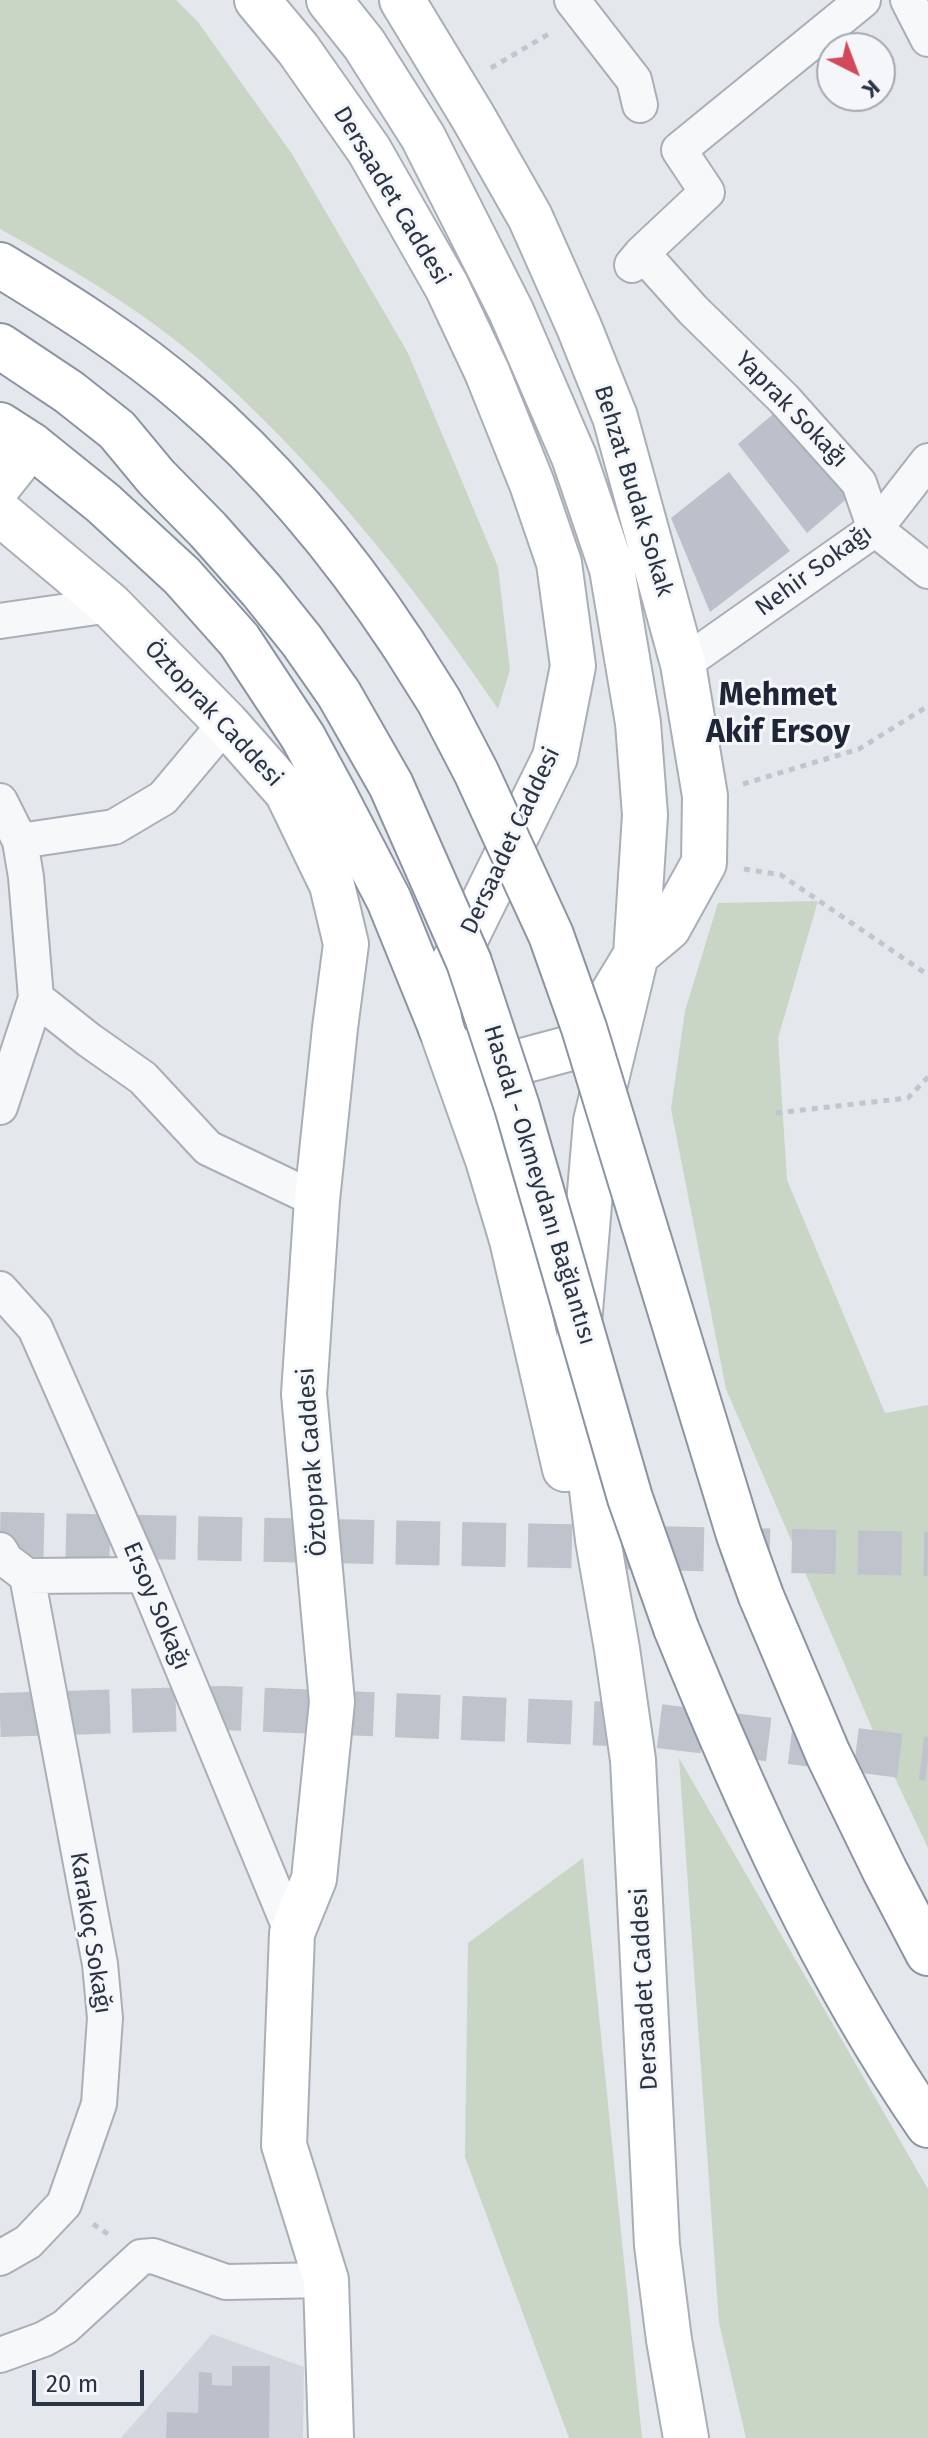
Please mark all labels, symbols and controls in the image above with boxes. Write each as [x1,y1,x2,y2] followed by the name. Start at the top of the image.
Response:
[816,32,896,112] north arrow
[857,74,885,103] text: K
[326,102,456,290] street label: Dersaadet Caddesi
[729,346,853,474] street label: Yaprak Sokağı
[587,382,679,600] street label: Behzat Budak Sokak
[750,519,878,623] street label: Nehir Sokağı
[138,635,288,793] street label: Öztoprak Caddesi
[706,677,850,752] district label: Mehmet Akif Ersoy
[455,743,567,939] street label: Dersaadet Caddesi
[477,1022,601,1348] street label: Hasdal - Okmeydanı Bağlantısı
[292,1366,334,1558] street label: Öztoprak Caddesi
[116,1538,196,1674] street label: Ersoy Sokağı
[63,1850,117,2016] street label: Karakoç Sokağı
[625,1887,665,2091] street label: Dersaadet Caddesi
[36,2354,148,2404] scale bar
[46,2370,98,2398] text: 20 m

